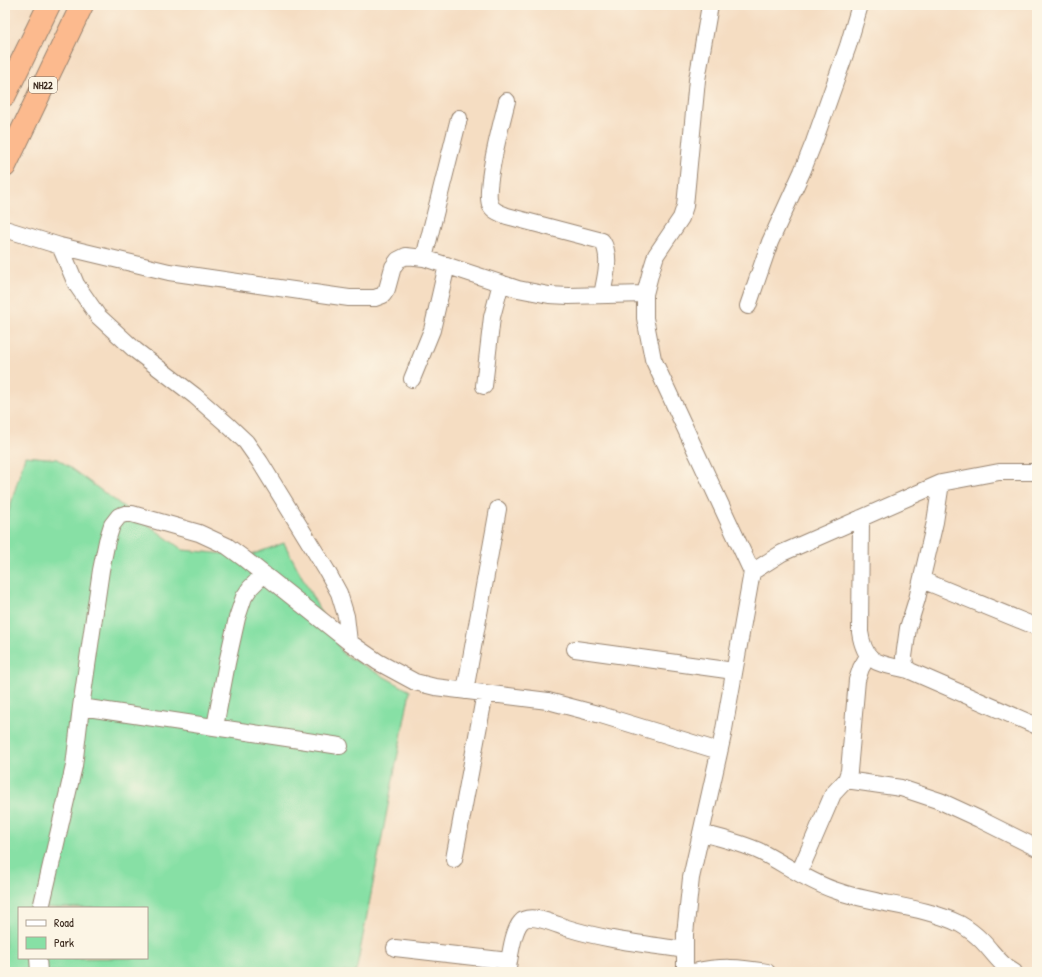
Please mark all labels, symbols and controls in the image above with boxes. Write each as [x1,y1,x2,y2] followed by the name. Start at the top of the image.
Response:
[29,77,57,93] road number: NH22
[18,907,148,959] legend
[54,914,74,931] text: Road
[54,934,74,951] text: Park

